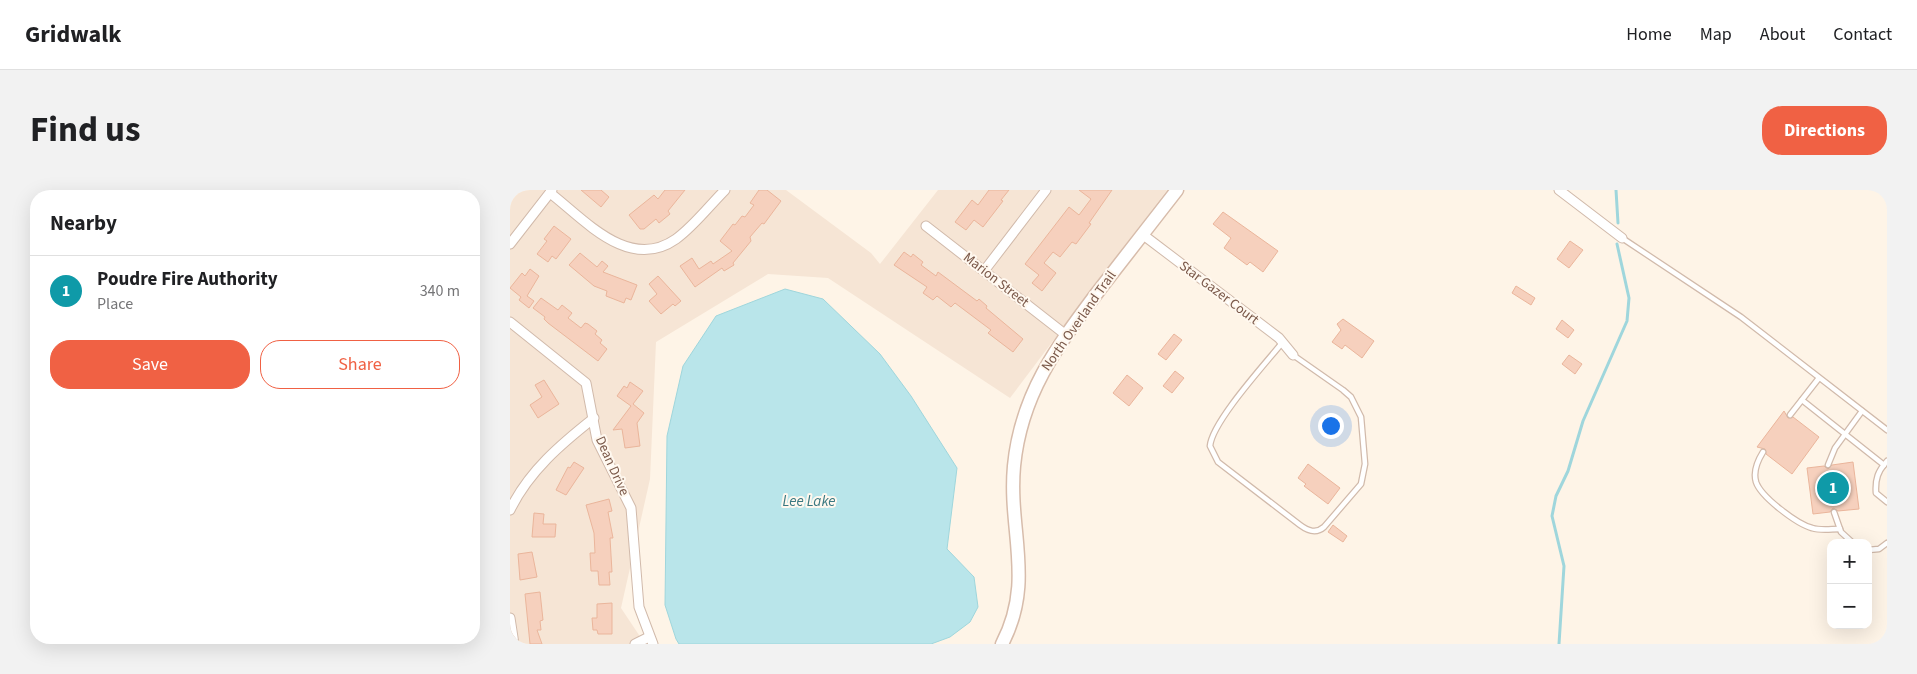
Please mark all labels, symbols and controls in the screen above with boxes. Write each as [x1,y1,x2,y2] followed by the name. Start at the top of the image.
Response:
[25,17,121,52] text: Gridwalk
[1626,22,1672,47] text: Home
[1700,22,1732,47] text: Map
[1760,22,1805,47] text: About
[1833,22,1892,47] text: Contact
[30,105,140,155] text: Find us
[1762,106,1887,155] button: Directions
[50,208,117,238] text: Nearby
[959,248,1033,312] street label: Marion Street
[1175,256,1263,330] street label: Star Gazer Court
[97,266,278,293] text: Poudre Fire Authority
[1037,266,1121,375] street label: North Overland Trail
[62,280,70,302] text: 1
[420,280,460,302] text: 340 m
[97,293,133,315] text: Place
[50,340,250,389] button: Save
[260,340,460,389] button: Share
[1318,413,1344,439] your location
[590,433,634,499] street label: Dean Drive
[1817,469,1849,507] pin: 1
[783,491,835,512] water label: Lee Lake
[1827,539,1872,629] map controls
[1827,539,1872,584] button: +
[1827,584,1872,629] button: −

